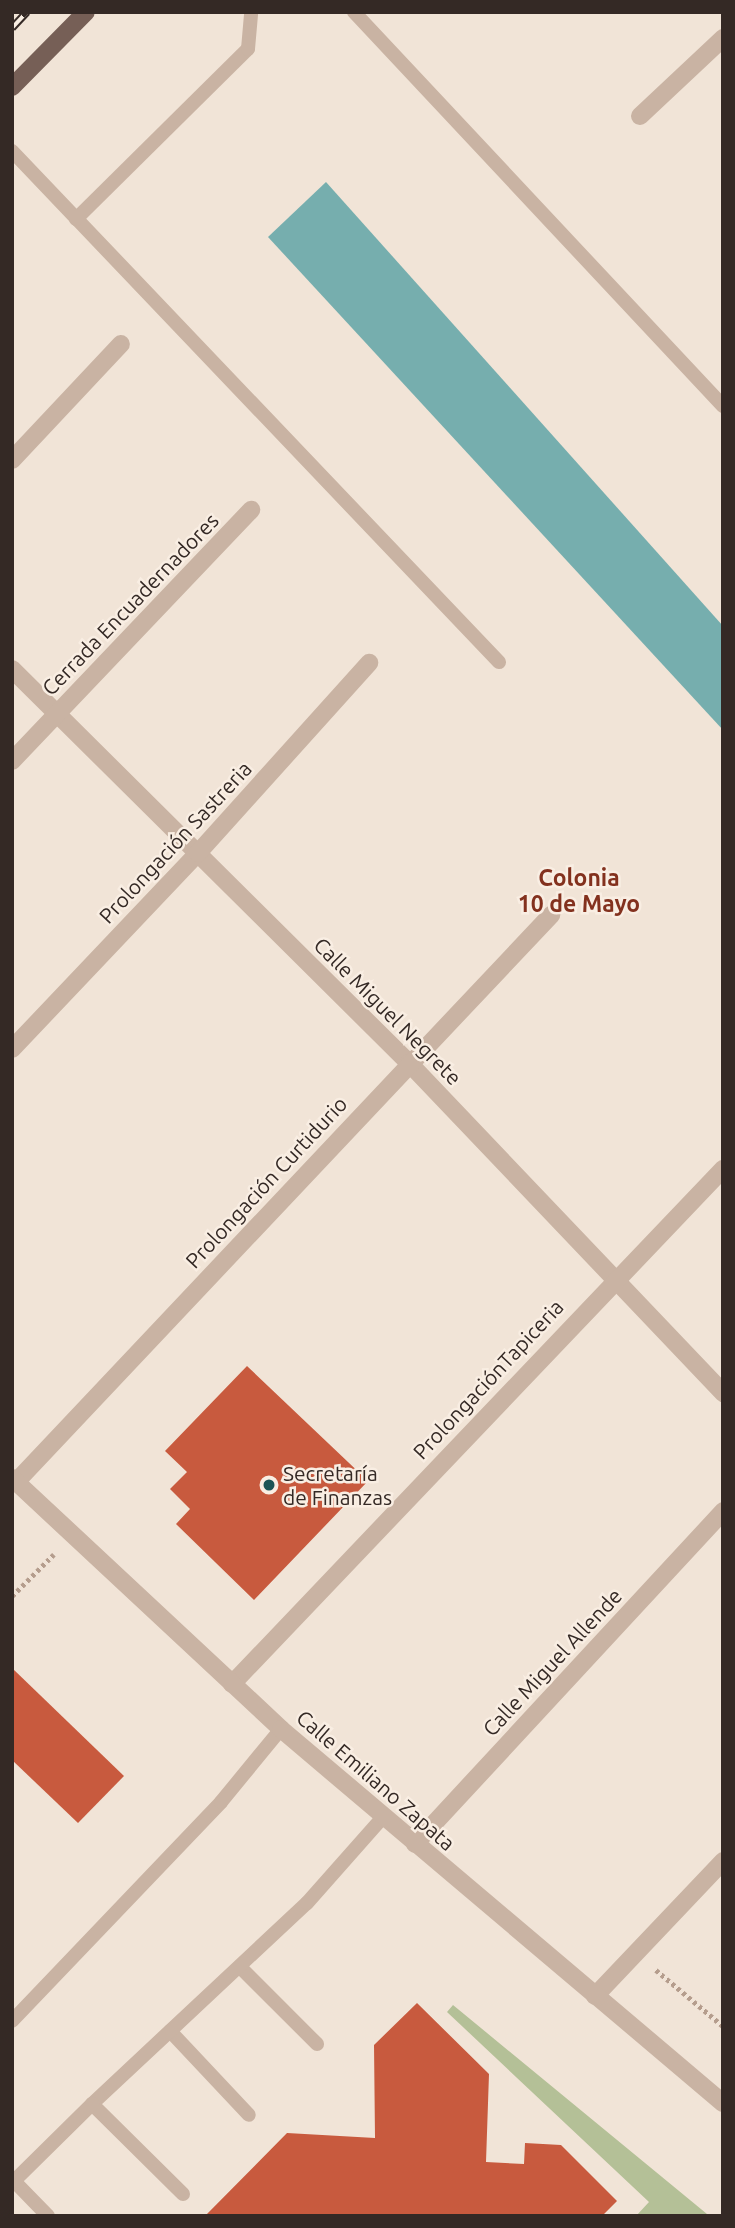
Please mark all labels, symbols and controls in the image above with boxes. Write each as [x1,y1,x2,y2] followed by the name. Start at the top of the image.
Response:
[36,508,224,700] street label: Cerrada Encuadernadores
[94,756,256,928] street label: Prolongación Sastreria
[518,864,640,918] district label: Colonia 10 de Mayo
[309,932,467,1090] street label: Calle Miguel Negrete
[180,1091,352,1273] street label: Prolongación Curtidurio
[408,1294,568,1464] street label: ProlongaciónTapiceria
[283,1460,392,1510] place label: Secretaría de Finanzas
[261,1477,277,1493] marker: Secretaría de Finanzas
[477,1583,627,1741] street label: Calle Miguel Allende
[292,1704,460,1856] street label: Calle Emiliano Zapata

